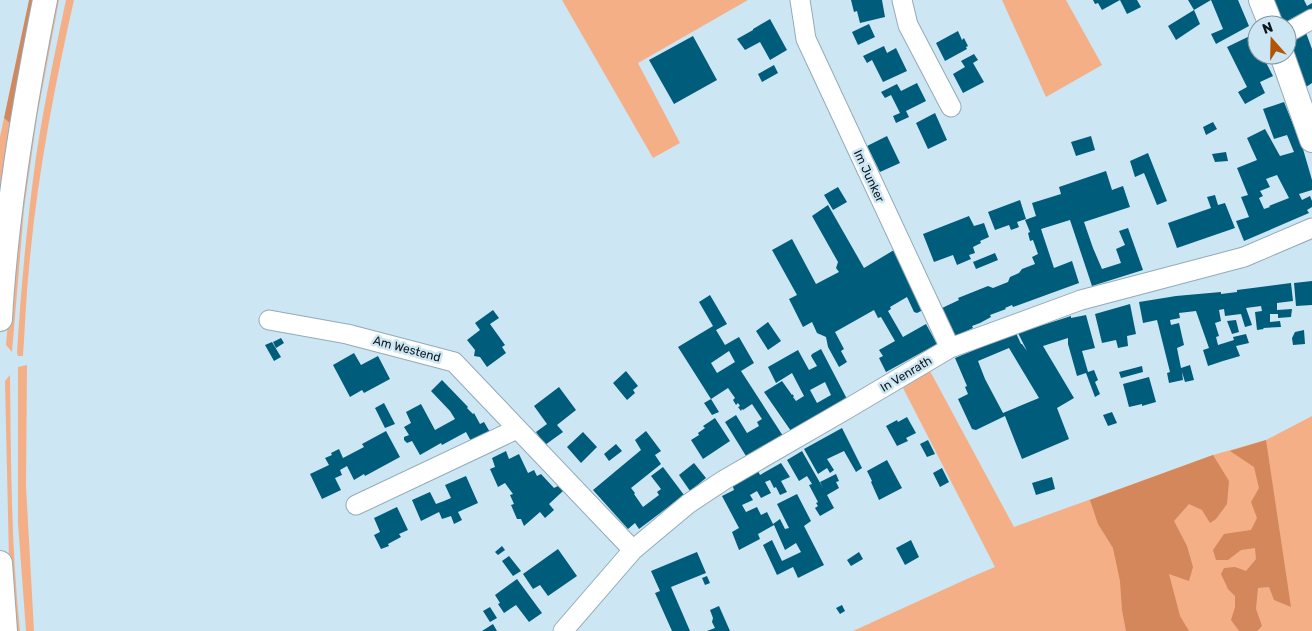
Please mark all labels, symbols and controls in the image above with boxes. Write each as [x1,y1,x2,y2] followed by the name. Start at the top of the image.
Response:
[1247,15,1297,65] north arrow
[1260,19,1275,38] text: N
[851,148,887,205] street label: Im Junker
[372,333,442,365] street label: Am Westend
[878,353,934,395] street label: In Venrath

